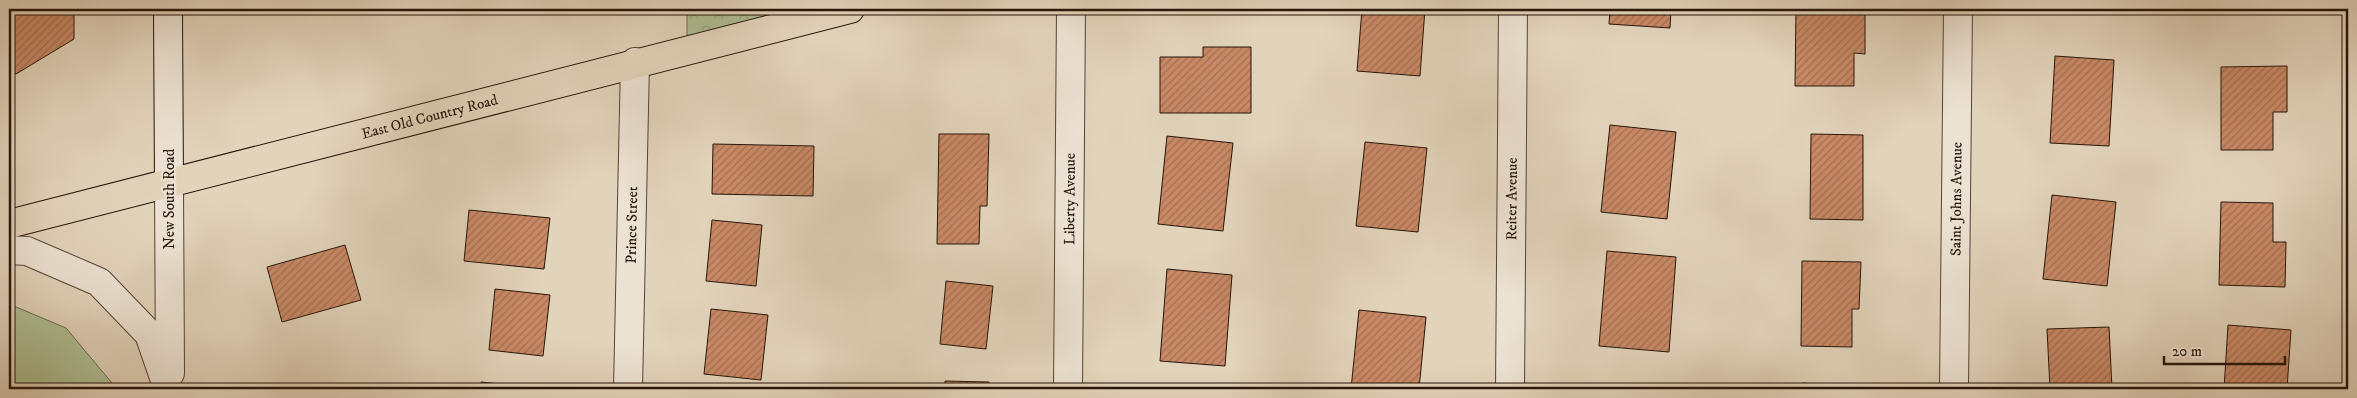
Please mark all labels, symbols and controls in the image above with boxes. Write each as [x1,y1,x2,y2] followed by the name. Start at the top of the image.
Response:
[359,90,500,143] street label: East Old Country Road
[1946,142,1966,256] street label: Saint Johns Avenue
[160,148,179,249] street label: New South Road
[1060,153,1079,245] street label: Liberty Avenue
[1502,157,1521,241] street label: Reiter Avenue
[621,186,642,264] street label: Prince Street
[2164,333,2286,365] scale bar
[2172,342,2202,361] text: 20 m

